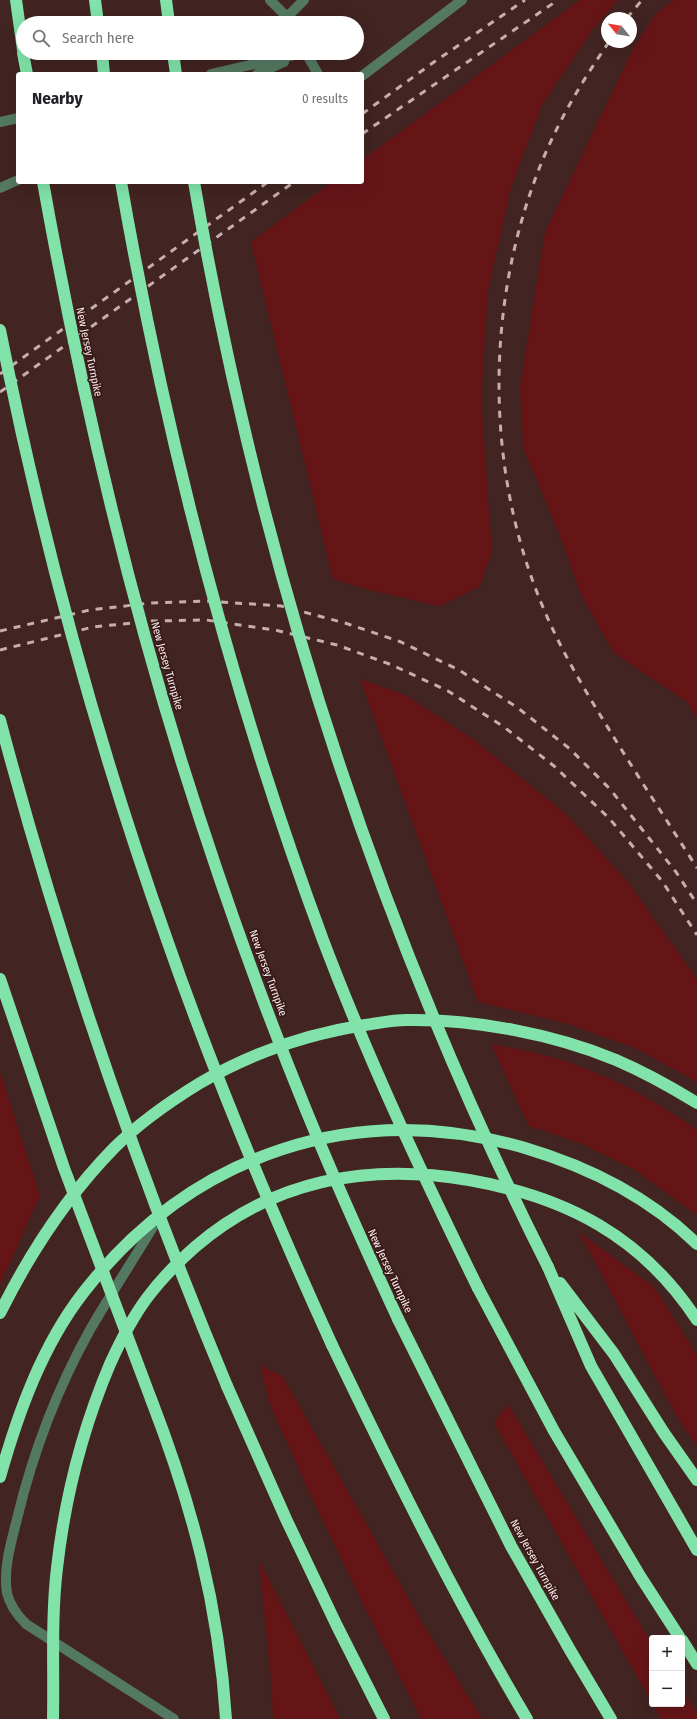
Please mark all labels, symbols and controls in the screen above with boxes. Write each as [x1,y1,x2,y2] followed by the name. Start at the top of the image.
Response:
[601,12,637,48] north arrow
[16,16,364,60] search box
[30,27,52,49] icon: search
[62,29,134,47] text: Search here
[32,88,83,109] text: Nearby
[302,91,348,106] text: 0 results
[73,306,105,398] street label: New Jersey Turnpike
[148,621,186,711] street label: New Jersey Turnpike
[246,928,290,1018] street label: New Jersey Turnpike
[365,1227,415,1315] street label: New Jersey Turnpike
[507,1517,563,1603] street label: New Jersey Turnpike
[649,1635,685,1707] map controls
[649,1635,685,1671] button: +
[649,1671,685,1707] button: −

